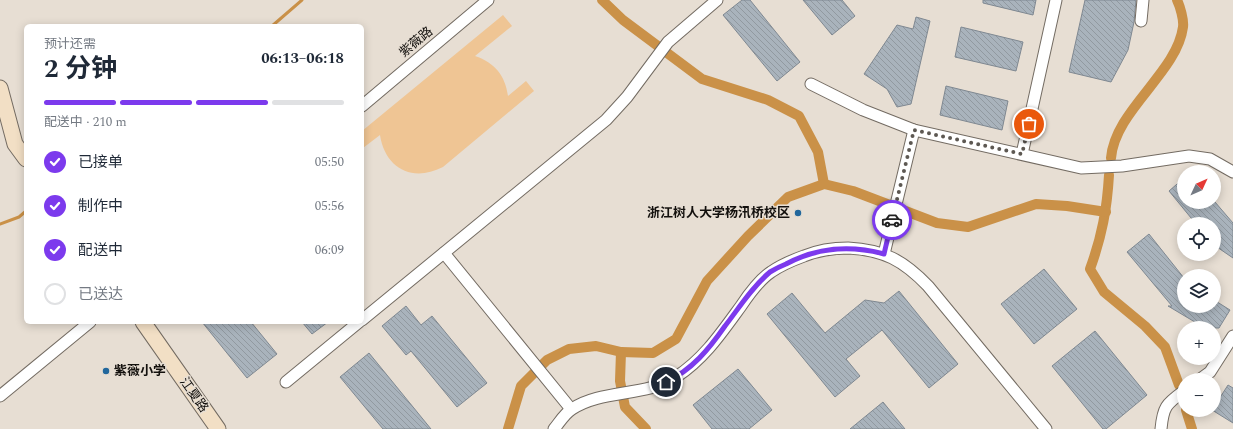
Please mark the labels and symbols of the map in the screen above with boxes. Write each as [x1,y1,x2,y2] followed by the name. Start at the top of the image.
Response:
[395,22,437,62] street label: 紫薇路
[1012,107,1046,141] pin
[1177,165,1221,209] north arrow
[872,200,912,240] courier
[647,203,790,223] place label: 浙江树人大学杨汛桥校区
[793,208,803,218] marker: 浙江树人大学杨汛桥校区
[114,361,166,381] place label: 紫薇小学
[649,365,683,399] pin
[101,366,111,376] marker: 紫薇小学
[175,373,213,417] street label: 江夏路

